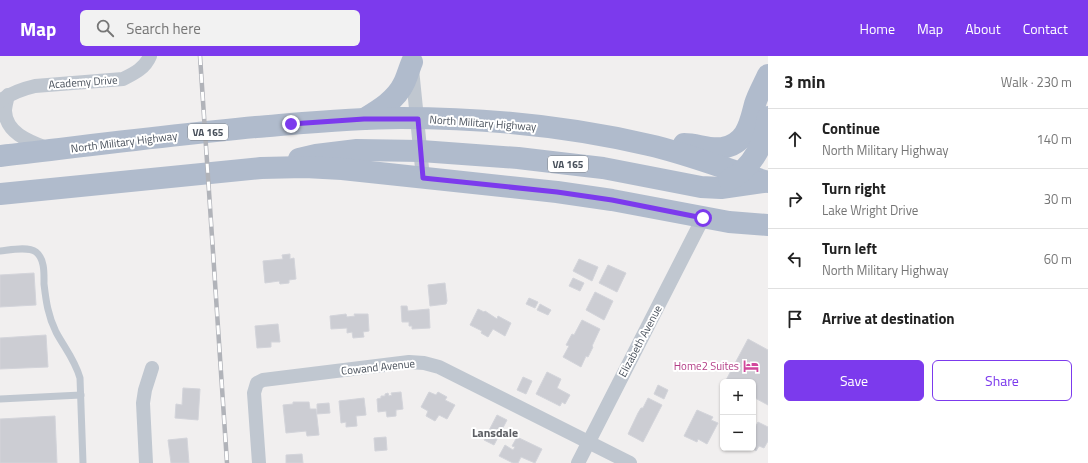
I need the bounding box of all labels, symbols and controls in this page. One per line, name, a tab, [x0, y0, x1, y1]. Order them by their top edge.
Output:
search box	[80, 10, 360, 46]
text: Map	[20, 14, 56, 43]
icon: search	[94, 17, 116, 39]
text: Search here	[126, 17, 201, 40]
text: Home	[860, 18, 895, 39]
text: Map	[917, 18, 943, 39]
text: About	[965, 18, 1001, 39]
text: Contact	[1023, 18, 1068, 39]
text: 3 min	[784, 69, 825, 95]
street label: Academy Drive	[48, 72, 118, 92]
text: Walk · 230 m	[1001, 72, 1072, 92]
street label: North Military Highway	[429, 111, 538, 135]
route end	[282, 115, 300, 133]
text: Continue	[822, 117, 880, 140]
road number: VA 165	[188, 124, 228, 140]
street label: North Military Highway	[70, 127, 179, 156]
icon: ahead	[784, 128, 806, 150]
text: 140 m	[1036, 129, 1072, 149]
text: North Military Highway	[822, 140, 949, 160]
road number: VA 165	[548, 156, 588, 172]
text: Turn right	[822, 177, 886, 200]
icon: right	[784, 188, 806, 210]
text: 30 m	[1044, 189, 1072, 209]
text: Lake Wright Drive	[822, 200, 918, 220]
route start	[694, 209, 712, 227]
text: Turn left	[822, 237, 877, 260]
icon: left	[784, 248, 806, 270]
text: 60 m	[1044, 249, 1072, 269]
text: North Military Highway	[822, 260, 949, 280]
street label: Elizabeth Avenue	[614, 302, 666, 380]
text: Arrive at destination	[822, 307, 955, 330]
icon: arrive	[784, 308, 806, 330]
street label: Cowand Avenue	[340, 355, 416, 379]
hotel icon: Home2 Suites	[742, 357, 760, 375]
place label: Home2 Suites	[674, 358, 739, 374]
button: Save	[784, 360, 924, 401]
button: Share	[932, 360, 1072, 401]
map controls	[720, 379, 756, 451]
button: +	[720, 379, 756, 415]
button: −	[720, 415, 756, 451]
district label: Lansdale	[472, 423, 518, 442]

